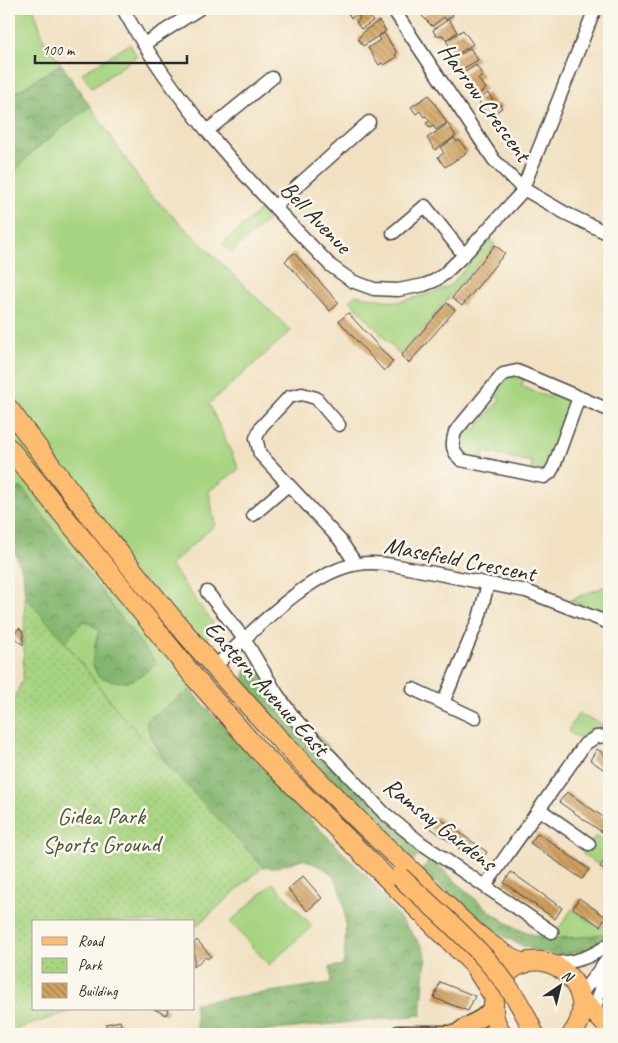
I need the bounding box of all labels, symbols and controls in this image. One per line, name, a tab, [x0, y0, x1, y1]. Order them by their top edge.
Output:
scale bar	[35, 32, 188, 64]
street label: Harrow Crescent	[432, 37, 539, 169]
text: 100 m	[42, 41, 76, 60]
street label: Bell Avenue	[274, 174, 359, 261]
street label: Masefield Crescent	[382, 530, 540, 589]
street label: Eastern Avenue East	[198, 614, 337, 764]
street label: Ramsay Gardens	[378, 771, 505, 879]
park label: Gidea Park Sports Ground	[42, 801, 163, 859]
legend	[32, 920, 195, 1010]
text: Road	[78, 932, 105, 951]
text: Park	[78, 956, 103, 975]
north arrow	[536, 960, 586, 1010]
text: N	[559, 966, 578, 987]
text: Building	[78, 982, 118, 1001]

